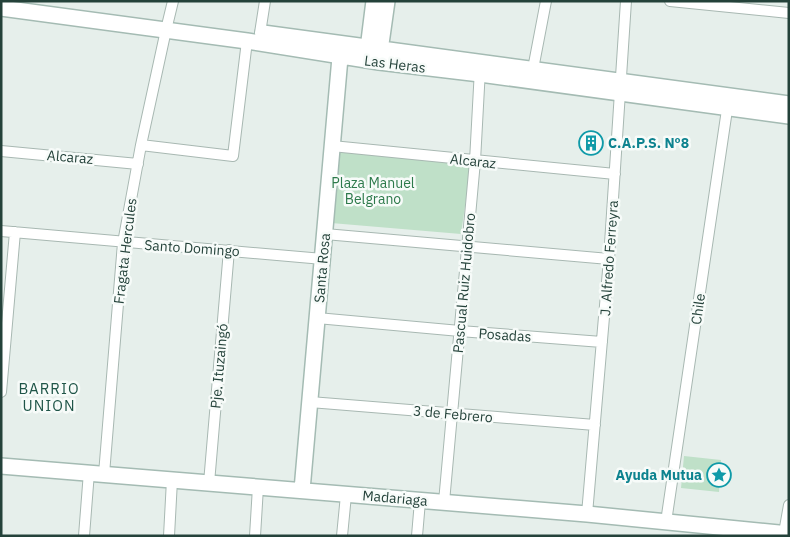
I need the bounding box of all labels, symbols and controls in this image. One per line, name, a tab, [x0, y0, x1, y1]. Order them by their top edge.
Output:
street label: Las Heras	[363, 51, 427, 77]
building icon: C.A.P.S. Nº8	[578, 130, 604, 156]
place label: C.A.P.S. Nº8	[608, 134, 689, 152]
street label: Alcaraz	[46, 146, 94, 168]
street label: Alcaraz	[449, 150, 497, 172]
park label: Plaza Manuel Belgrano	[331, 174, 415, 208]
street label: Fragata Hercules	[110, 197, 140, 305]
street label: J. Alfredo Ferreyra	[596, 199, 622, 316]
street label: Pascual Ruiz Huidobro	[449, 212, 479, 354]
street label: Santa Rosa	[310, 232, 334, 304]
street label: Santo Domingo	[144, 236, 240, 260]
street label: Chile	[687, 292, 709, 326]
street label: Pje. Ituzaingó	[206, 322, 232, 409]
street label: Posadas	[478, 324, 532, 346]
district label: BARRIO UNION	[18, 379, 80, 415]
street label: 3 de Febrero	[412, 402, 494, 426]
place icon: Ayuda Mutua	[706, 462, 732, 488]
place label: Ayuda Mutua	[616, 466, 702, 484]
street label: Madariaga	[362, 486, 429, 510]

